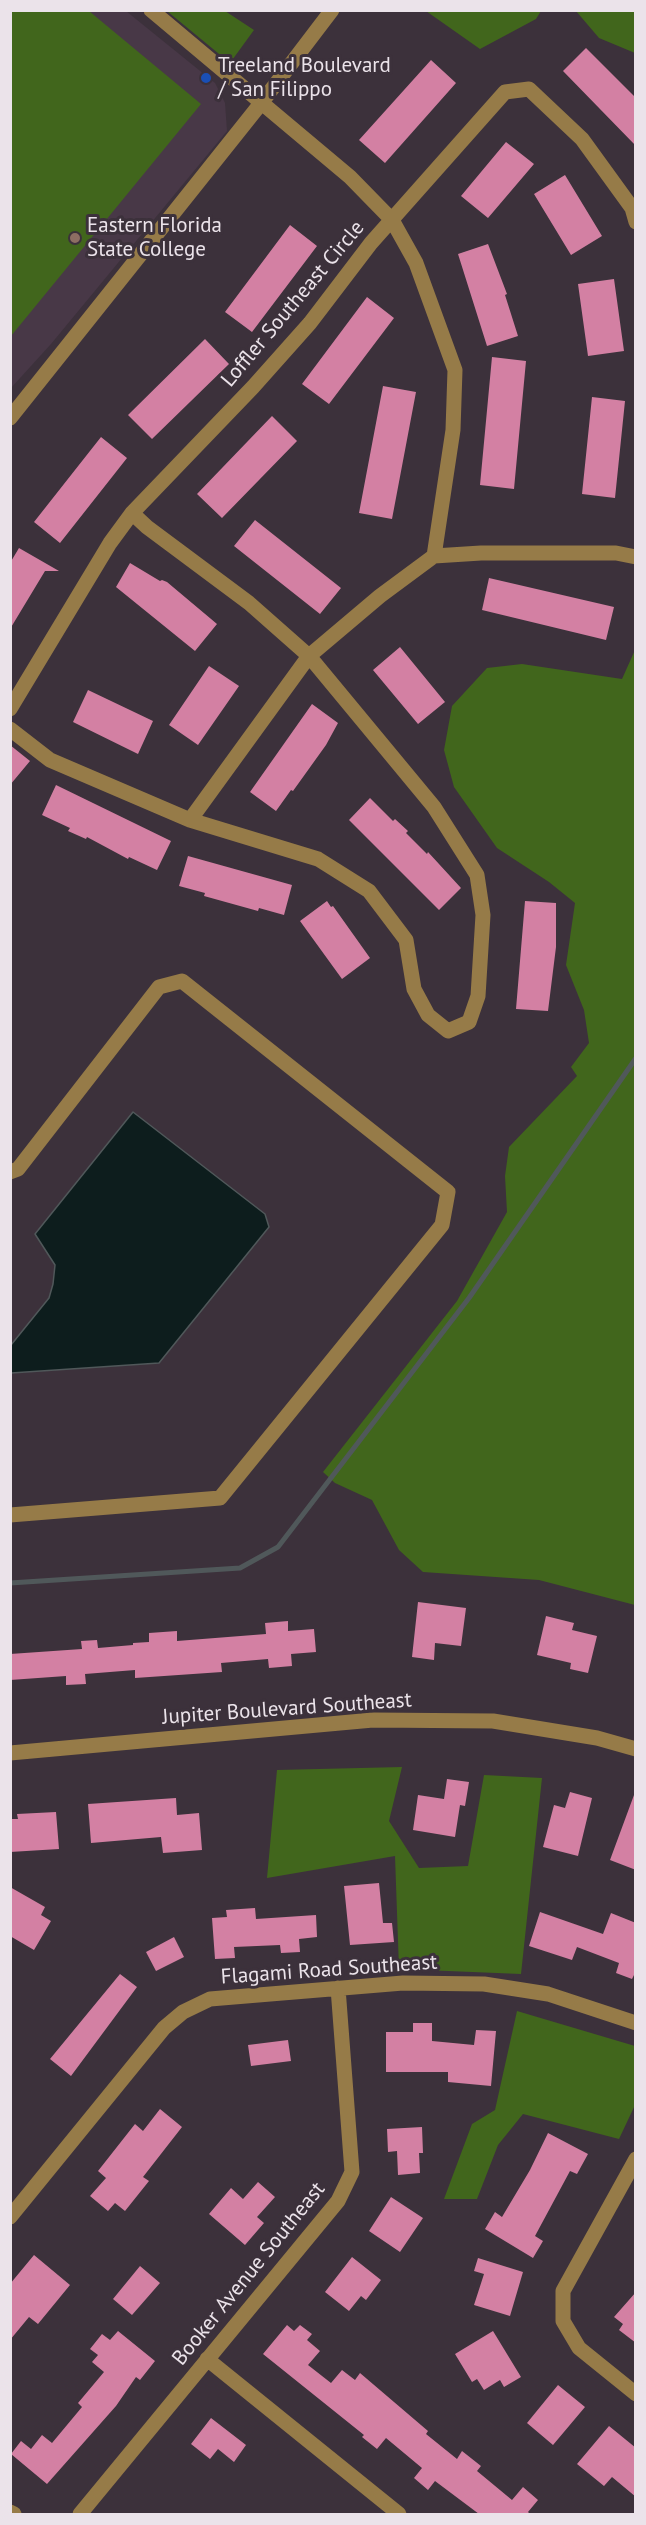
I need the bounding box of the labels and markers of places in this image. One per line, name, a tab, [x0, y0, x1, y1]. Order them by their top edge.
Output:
place label: Treeland Boulevard / San Filippo	[218, 53, 391, 103]
marker: Treeland Boulevard / San Filippo	[199, 71, 213, 85]
place label: Eastern Florida State College	[87, 213, 222, 263]
marker: Eastern Florida State College	[68, 231, 82, 245]

